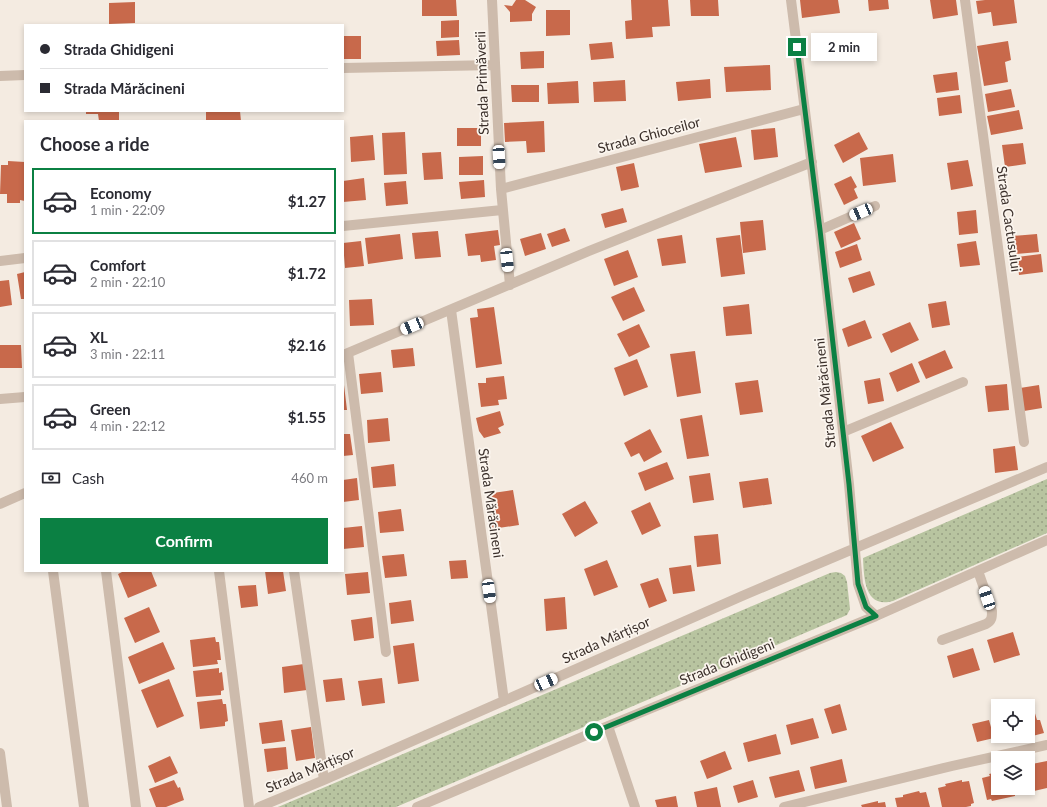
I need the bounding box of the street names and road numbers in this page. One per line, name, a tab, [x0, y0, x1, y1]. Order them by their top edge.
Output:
street label: Strada Primăverii	[471, 31, 492, 135]
street label: Strada Ghioceilor	[596, 113, 702, 156]
street label: Strada Cactusului	[994, 165, 1025, 273]
street label: Strada Mărăcineni	[810, 337, 839, 449]
street label: Strada Mărăcineni	[475, 447, 508, 559]
street label: Strada Mărțișor	[559, 612, 653, 667]
street label: Strada Ghidigeni	[677, 635, 777, 688]
street label: Strada Mărțișor	[263, 743, 357, 796]

